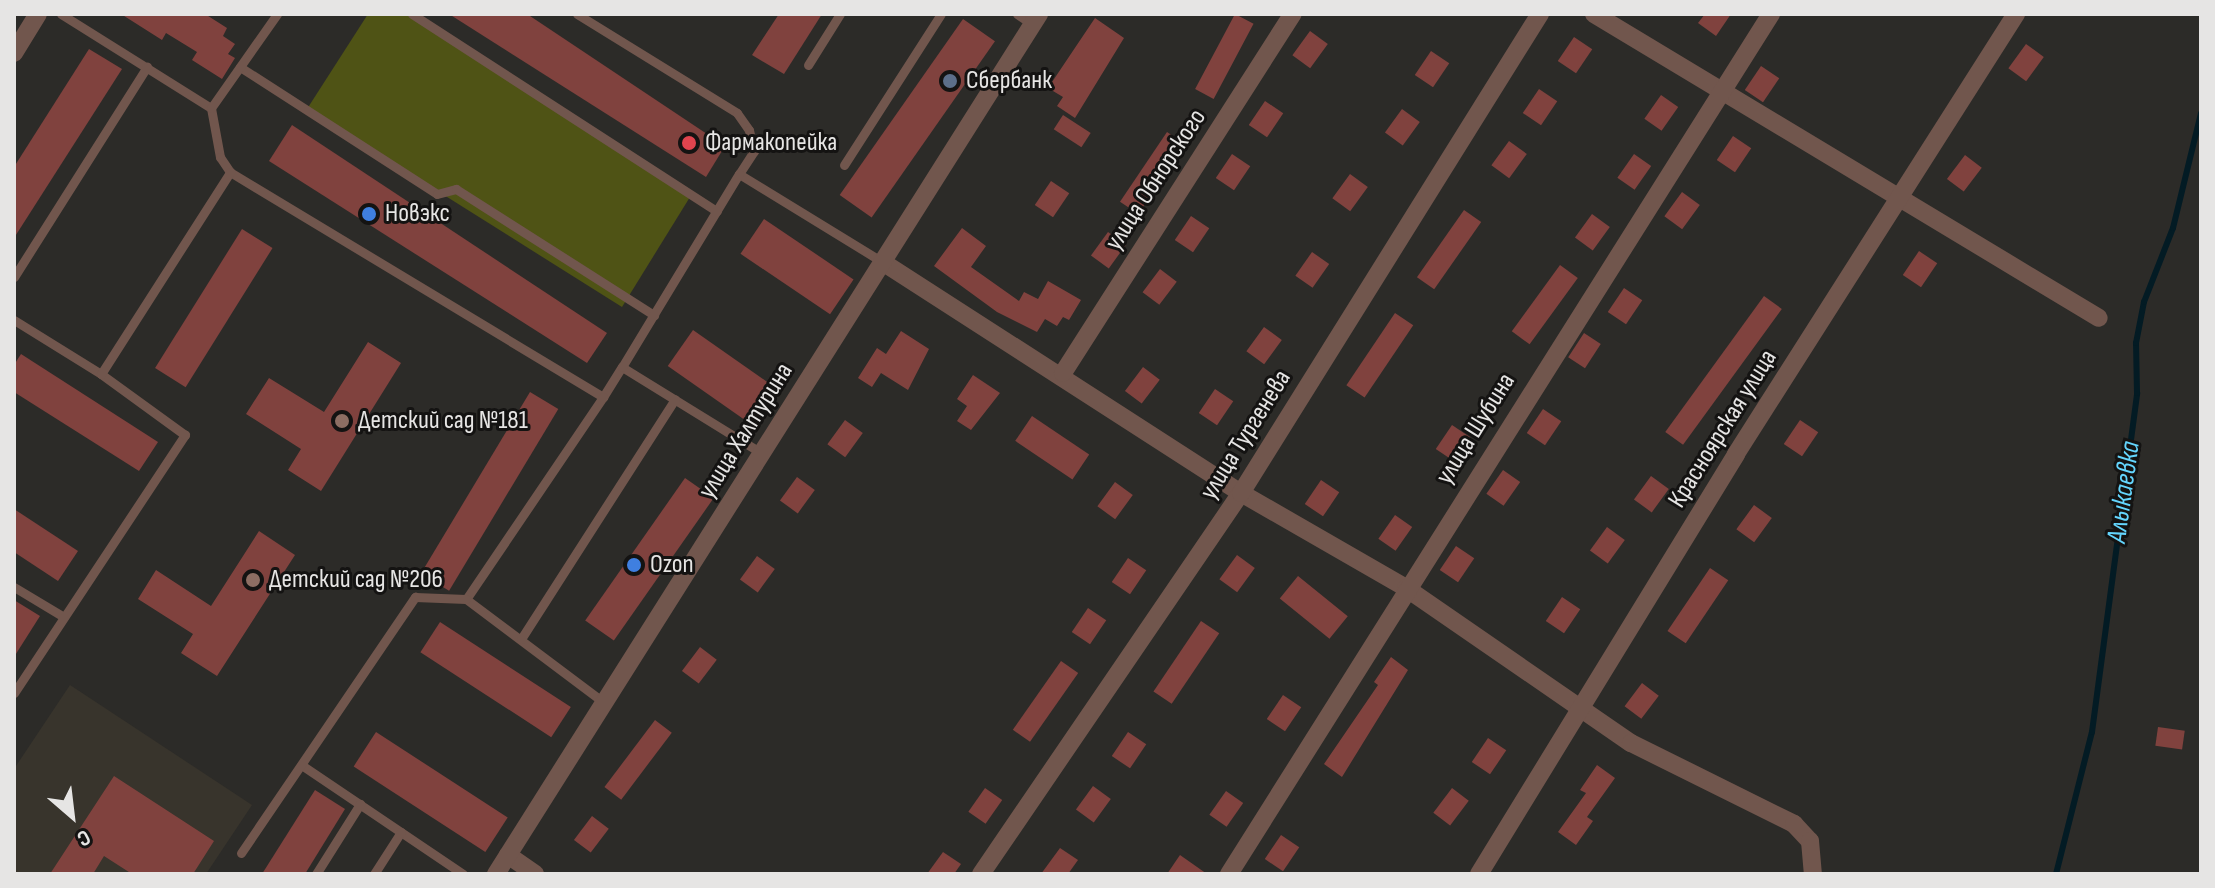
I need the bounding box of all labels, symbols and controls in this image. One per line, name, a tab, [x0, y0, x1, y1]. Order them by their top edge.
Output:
place label: Сбербанк	[966, 65, 1052, 97]
marker: Сбербанк	[941, 72, 959, 90]
street label: улица Обнорского	[1099, 104, 1213, 256]
place label: Фармакопейка	[705, 127, 837, 159]
marker: Фармакопейка	[680, 134, 698, 152]
place label: Новэкс	[385, 198, 450, 230]
marker: Новэкс	[360, 205, 378, 223]
street label: Красноярская улица	[1662, 344, 1784, 514]
street label: улица Халтурина	[692, 357, 800, 505]
street label: улица Тургенева	[1194, 364, 1298, 506]
street label: улица Шубина	[1430, 368, 1522, 490]
place label: Детский сад №181	[358, 405, 528, 437]
marker: Детский сад №181	[333, 412, 351, 430]
water label: Алыкаевка	[2100, 439, 2148, 545]
place label: Ozon	[650, 549, 694, 581]
marker: Ozon	[625, 556, 643, 574]
place label: Детский сад №206	[269, 564, 443, 596]
marker: Детский сад №206	[244, 571, 262, 589]
north arrow	[32, 776, 112, 856]
text: С	[72, 823, 95, 852]

